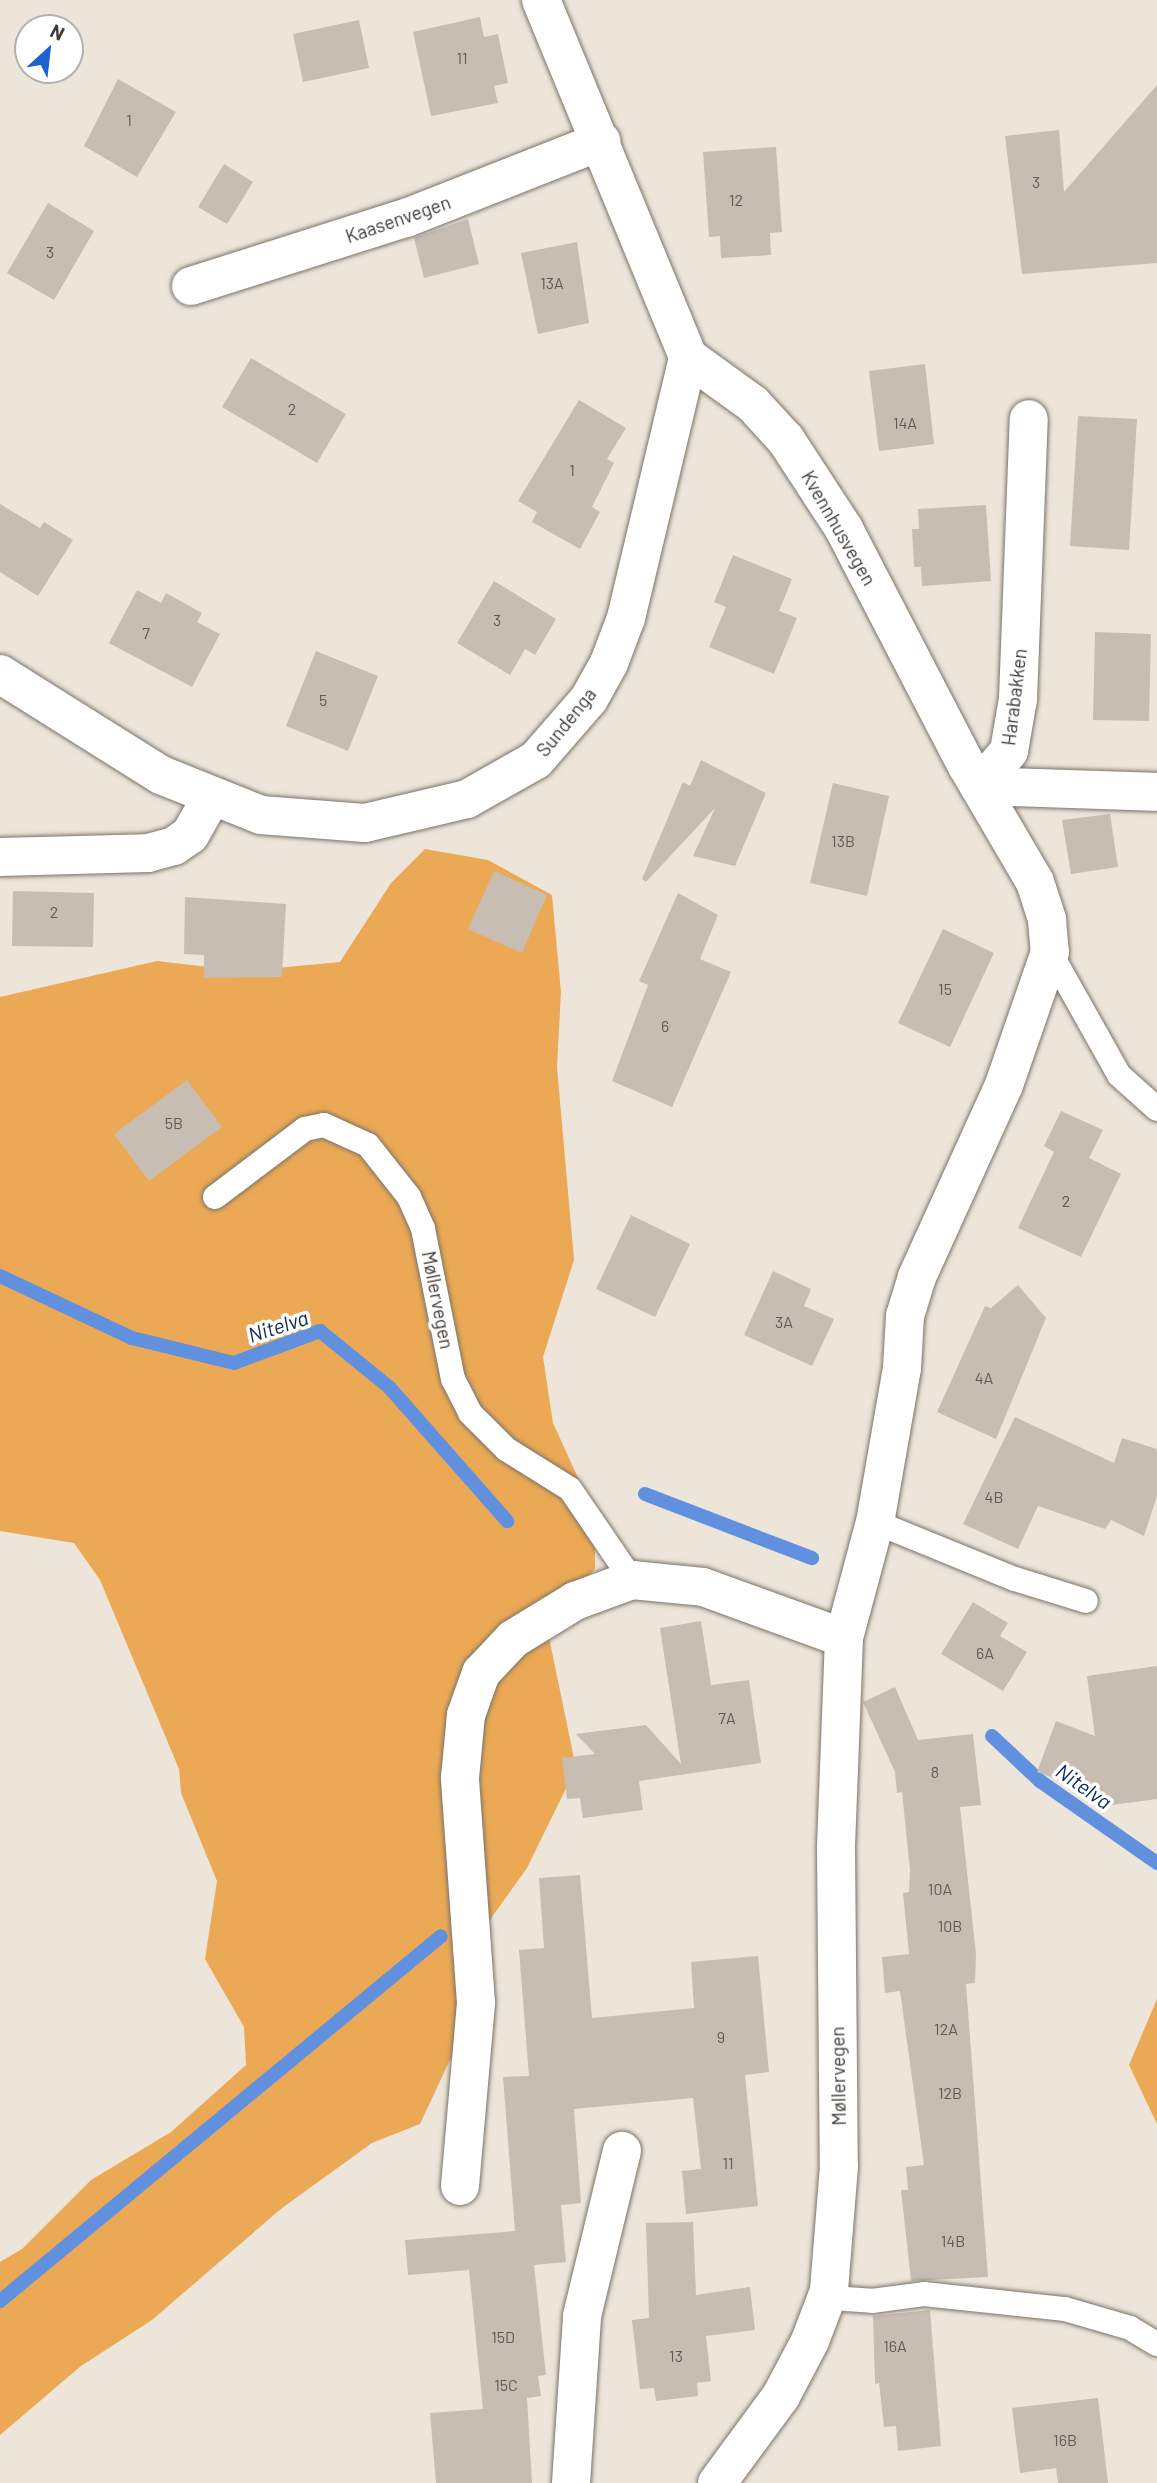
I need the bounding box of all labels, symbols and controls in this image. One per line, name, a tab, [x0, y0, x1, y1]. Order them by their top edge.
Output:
north arrow	[14, 14, 84, 84]
text: N	[47, 19, 69, 45]
house number: 11	[456, 48, 468, 68]
house number: 1	[126, 110, 132, 130]
house number: 3	[1032, 172, 1040, 192]
street label: Kaasenvegen	[342, 190, 454, 248]
house number: 12	[729, 190, 743, 210]
house number: 3	[46, 242, 54, 262]
house number: 13A	[540, 273, 564, 293]
house number: 2	[288, 399, 296, 419]
house number: 14A	[893, 413, 917, 433]
house number: 1	[569, 460, 575, 480]
street label: Kvennhusvegen	[797, 467, 881, 589]
house number: 3	[493, 610, 501, 630]
house number: 7	[142, 623, 150, 643]
street label: Harabakken	[997, 647, 1031, 747]
street label: Sundenga	[531, 683, 601, 761]
house number: 5	[319, 690, 327, 710]
house number: 13B	[831, 831, 855, 851]
house number: 2	[50, 902, 58, 922]
house number: 15	[938, 979, 952, 999]
house number: 6	[661, 1016, 669, 1036]
house number: 5B	[165, 1113, 183, 1133]
house number: 2	[1062, 1191, 1070, 1211]
street label: Møllervegen	[417, 1249, 459, 1351]
water label: Nitelva	[245, 1304, 311, 1348]
house number: 3A	[775, 1312, 793, 1332]
house number: 4A	[975, 1368, 993, 1388]
house number: 4B	[985, 1487, 1003, 1507]
house number: 6A	[976, 1643, 994, 1663]
house number: 7A	[718, 1708, 736, 1728]
water label: Nitelva	[1051, 1758, 1117, 1814]
house number: 8	[931, 1762, 939, 1782]
house number: 10A	[928, 1879, 952, 1899]
house number: 10B	[938, 1916, 962, 1936]
house number: 12A	[934, 2019, 958, 2039]
street label: Møllervegen	[826, 2026, 850, 2126]
house number: 9	[717, 2027, 725, 2047]
house number: 12B	[938, 2083, 962, 2103]
house number: 11	[722, 2153, 734, 2173]
house number: 14B	[941, 2231, 965, 2251]
house number: 15D	[491, 2327, 515, 2347]
house number: 16A	[883, 2336, 907, 2356]
house number: 13	[669, 2346, 683, 2366]
house number: 15C	[494, 2375, 518, 2395]
house number: 16B	[1053, 2430, 1077, 2450]

